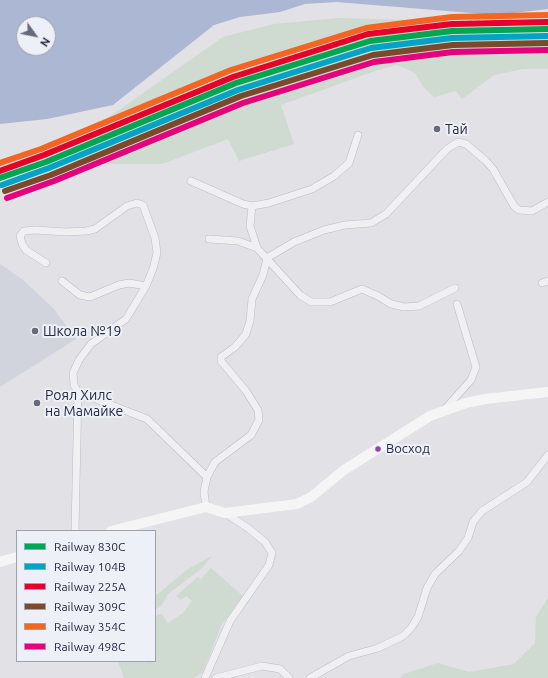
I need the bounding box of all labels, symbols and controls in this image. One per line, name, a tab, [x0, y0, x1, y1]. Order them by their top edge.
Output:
north arrow	[16, 16, 56, 56]
text: N	[38, 35, 52, 49]
place label: Тай	[445, 121, 468, 137]
marker: Тай	[432, 124, 442, 134]
place label: Школа №19	[43, 323, 122, 339]
marker: Школа №19	[30, 326, 40, 336]
place label: Роял Хилс на Мамайке	[45, 387, 123, 420]
marker: Роял Хилс на Мамайке	[32, 398, 42, 408]
place label: Восход	[386, 441, 430, 457]
marker: Восход	[373, 444, 383, 454]
legend	[16, 530, 156, 662]
text: Railway 830С	[54, 540, 125, 553]
text: Railway 104В	[54, 560, 126, 573]
text: Railway 225А	[54, 580, 126, 593]
text: Railway 309С	[54, 600, 125, 613]
text: Railway 354С	[54, 620, 125, 633]
text: Railway 498С	[54, 640, 125, 653]

